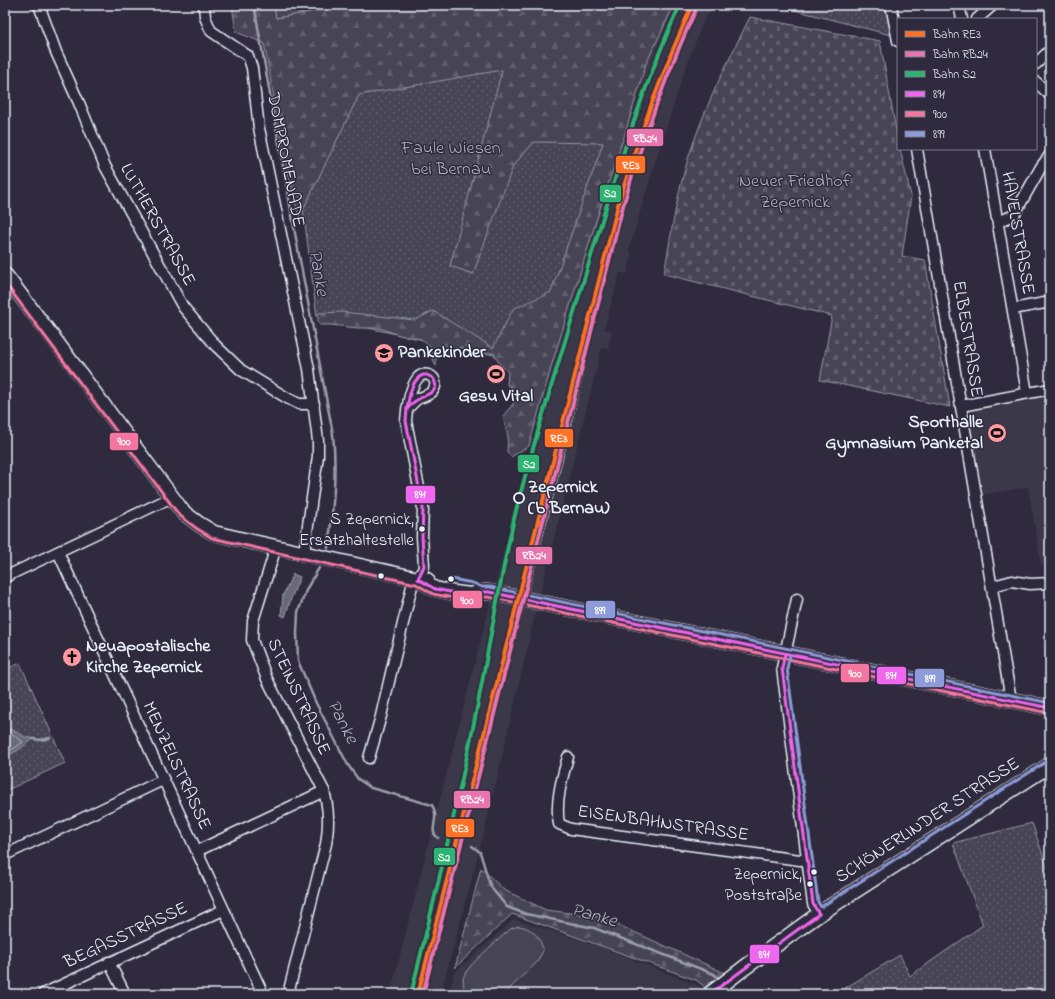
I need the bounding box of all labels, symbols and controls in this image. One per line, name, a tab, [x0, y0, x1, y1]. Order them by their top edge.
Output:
legend	[897, 18, 1037, 150]
text: Bahn RE3	[932, 26, 981, 44]
text: Bahn RB24	[932, 46, 988, 64]
text: Bahn S2	[932, 66, 976, 84]
text: 891	[933, 86, 945, 104]
street label: DOMPROMENADE	[259, 90, 311, 230]
text: 900	[933, 106, 947, 124]
text: 899	[933, 126, 945, 144]
line badge: RB24	[626, 128, 664, 147]
text: RB24	[632, 131, 657, 147]
park label: Faule Wiesen bei Bernau	[400, 136, 501, 183]
line badge: RE3	[615, 155, 646, 174]
text: RE3	[621, 158, 640, 174]
street label: LUTHERSTRASSE	[113, 159, 202, 291]
park label: Neuer Friedhof Zepernick	[739, 169, 852, 216]
street label: HAVELSTRASSE	[993, 169, 1041, 297]
line badge: S2	[599, 184, 622, 203]
text: S2	[604, 186, 617, 202]
water label: Panke	[301, 248, 336, 300]
street label: ELBESTRASSE	[945, 279, 989, 399]
place label: Pankekinder	[398, 340, 486, 366]
school or university icon: Pankekinder	[373, 342, 395, 364]
sports icon: Gesu Vital	[485, 363, 507, 385]
place label: Gesu Vital	[459, 384, 533, 410]
place label: Sporthalle Gymnasium Panketal	[825, 410, 984, 458]
sports icon: Sporthalle Gymnasium Panketal	[986, 422, 1008, 444]
line badge: RE3	[544, 428, 574, 448]
text: RE3	[549, 431, 568, 447]
line badge: 900	[109, 432, 139, 451]
text: 900	[117, 434, 131, 450]
line badge: S2	[517, 454, 540, 473]
text: S2	[523, 457, 536, 473]
place label: Zepernick (b Bernau)	[528, 475, 610, 522]
line badge: 891	[405, 485, 436, 504]
text: 891	[414, 487, 426, 503]
marker: Zepernick (b Bernau)	[513, 492, 525, 504]
place label: S Zepernick, Ersatzhaltestelle	[299, 507, 414, 553]
marker: S Zepernick, Ersatzhaltestelle	[417, 524, 427, 534]
line badge: RB24	[515, 546, 553, 565]
text: RB24	[521, 548, 546, 564]
unlabelled marker	[376, 571, 386, 581]
unlabelled marker	[446, 574, 456, 584]
line badge: 900	[452, 590, 483, 609]
text: 900	[460, 593, 474, 609]
line badge: 899	[585, 600, 616, 619]
text: 899	[594, 603, 606, 619]
place label: Neuapostalische Kirche Zepernick	[86, 634, 211, 681]
street label: STEINSTRASSE	[260, 634, 336, 760]
church icon: Neuapostalische Kirche Zepernick	[61, 646, 83, 668]
line badge: 900	[840, 663, 870, 683]
text: 900	[848, 666, 862, 682]
line badge: 891	[876, 666, 907, 685]
text: 891	[885, 668, 897, 684]
line badge: 899	[914, 668, 945, 688]
text: 899	[924, 671, 936, 687]
water label: Panke	[319, 695, 365, 750]
street label: MENZELSTRASSE	[135, 698, 217, 834]
street label: SCHÖNERLINDER STRASSE	[831, 751, 1025, 891]
line badge: RB24	[453, 790, 491, 809]
text: RB24	[459, 792, 484, 808]
street label: EISENBAHNSTRASSE	[576, 799, 750, 849]
line badge: RE3	[445, 818, 475, 838]
text: RE3	[450, 821, 469, 837]
line badge: S2	[433, 847, 456, 866]
text: S2	[438, 850, 451, 866]
place label: Zepernick, Poststraße	[725, 862, 802, 908]
unlabelled marker	[809, 867, 819, 877]
marker: Zepernick, Poststraße	[805, 879, 815, 889]
street label: BEGASSTRASSE	[59, 896, 192, 976]
water label: Panke	[568, 897, 621, 936]
line badge: 891	[749, 944, 780, 964]
text: 891	[758, 947, 770, 963]

